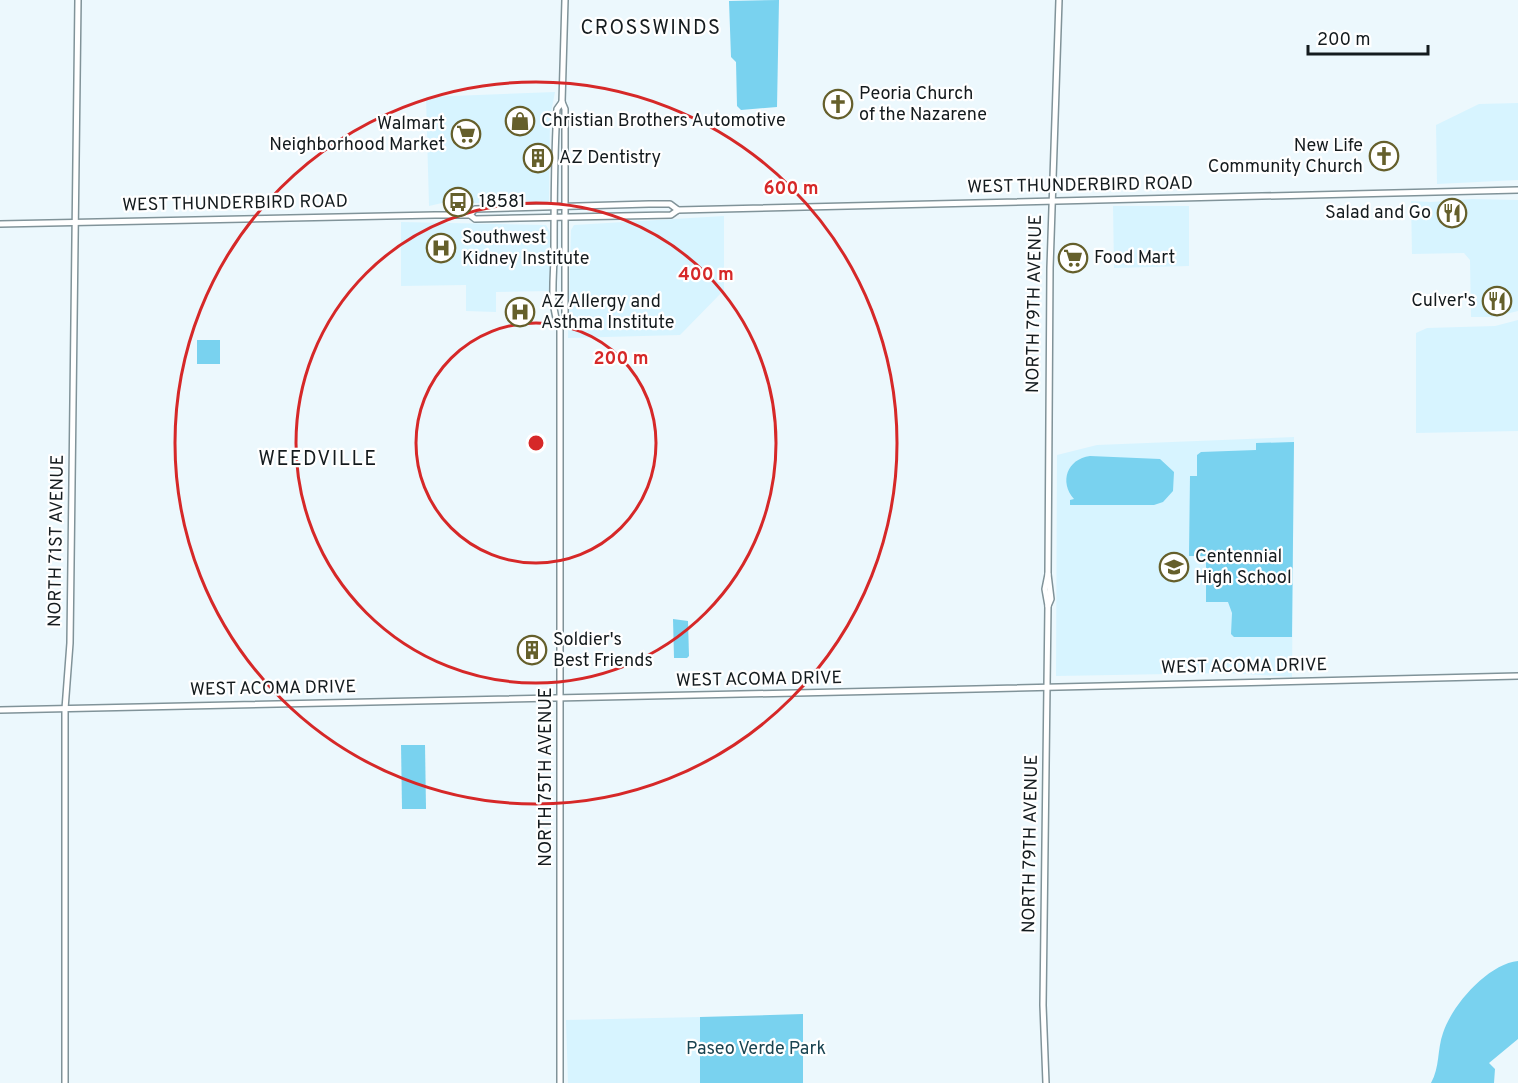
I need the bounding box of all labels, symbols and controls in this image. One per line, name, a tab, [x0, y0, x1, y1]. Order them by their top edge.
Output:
district label: CROSSWINDS	[580, 16, 722, 42]
scale bar	[1308, 18, 1428, 56]
text: 200 m	[1317, 29, 1370, 52]
place label: Peoria Church of the Nazarene	[859, 83, 987, 127]
church icon: Peoria Church of the Nazarene	[822, 88, 854, 120]
shop icon: Christian Brothers Automotive	[504, 105, 536, 137]
place label: Christian Brothers Automotive	[541, 110, 786, 133]
place label: Walmart Neighborhood Market	[269, 113, 445, 157]
supermarket icon: Walmart Neighborhood Market	[450, 118, 482, 150]
place label: New Life Community Church	[1208, 135, 1363, 179]
church icon: New Life Community Church	[1368, 140, 1400, 172]
building icon: AZ Dentistry	[522, 142, 554, 174]
place label: AZ Dentistry	[559, 147, 661, 170]
street label: WEST THUNDERBIRD ROAD	[967, 173, 1193, 199]
text: 600 m	[763, 178, 819, 201]
bus stop icon: 18581	[442, 186, 474, 218]
street label: WEST THUNDERBIRD ROAD	[122, 191, 348, 217]
place label: 18581	[479, 191, 526, 214]
restaurant icon: Salad and Go	[1436, 197, 1468, 229]
place label: Salad and Go	[1325, 202, 1431, 225]
street label: NORTH 79TH AVENUE	[1022, 215, 1048, 393]
place label: Southwest Kidney Institute	[462, 227, 589, 271]
hospital icon: Southwest Kidney Institute	[425, 232, 457, 264]
supermarket icon: Food Mart	[1057, 242, 1089, 274]
place label: Food Mart	[1094, 247, 1175, 270]
text: 400 m	[678, 264, 734, 287]
restaurant icon: Culver's	[1481, 285, 1513, 317]
place label: Culver's	[1411, 290, 1476, 313]
place label: AZ Allergy and Asthma Institute	[541, 291, 675, 335]
hospital icon: AZ Allergy and Asthma Institute	[504, 296, 536, 328]
text: 200 m	[593, 348, 649, 371]
centre of rings	[526, 433, 546, 453]
district label: WEEDVILLE	[258, 447, 378, 473]
street label: NORTH 71ST AVENUE	[44, 455, 70, 627]
place label: Centennial High School	[1195, 546, 1292, 590]
school or university icon: Centennial High School	[1158, 551, 1190, 583]
place label: Soldier's Best Friends	[553, 629, 653, 673]
building icon: Soldier's Best Friends	[516, 634, 548, 666]
street label: WEST ACOMA DRIVE	[1161, 654, 1327, 680]
street label: WEST ACOMA DRIVE	[676, 667, 842, 693]
street label: WEST ACOMA DRIVE	[190, 676, 356, 702]
street label: NORTH 75TH AVENUE	[535, 687, 558, 867]
street label: NORTH 79TH AVENUE	[1018, 755, 1044, 933]
park label: Paseo Verde Park	[686, 1038, 826, 1061]

